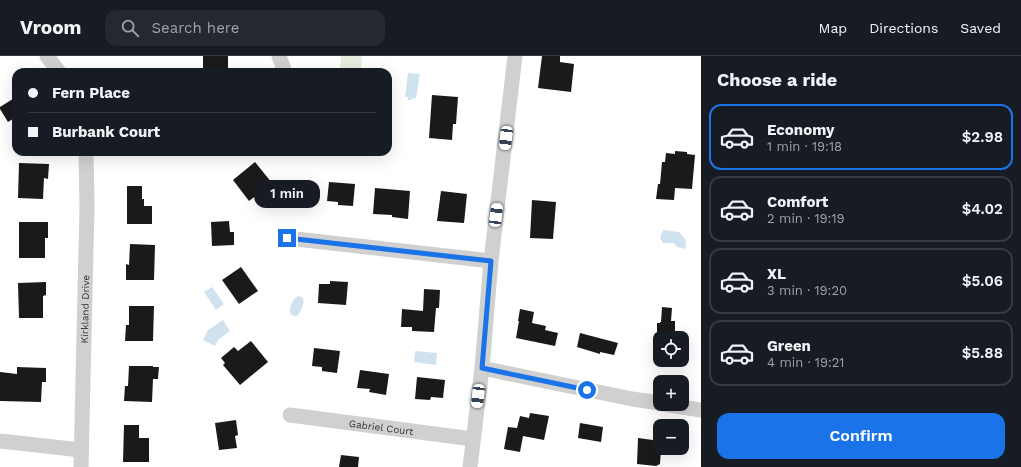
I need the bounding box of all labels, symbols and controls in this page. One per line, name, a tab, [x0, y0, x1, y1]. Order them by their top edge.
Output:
search box	[105, 10, 385, 46]
text: Vroom	[20, 16, 81, 39]
icon: search	[119, 17, 141, 39]
text: Search here	[151, 19, 239, 37]
text: Map	[819, 20, 847, 36]
text: Directions	[869, 20, 938, 36]
text: Saved	[960, 20, 1001, 36]
text: Choose a ride	[717, 69, 837, 90]
text: Fern Place	[52, 84, 130, 102]
icon: car	[719, 119, 755, 155]
text: Economy	[767, 121, 834, 139]
text: Burbank Court	[52, 123, 160, 141]
car	[499, 125, 513, 151]
text: $2.98	[962, 128, 1003, 146]
text: 1 min · 19:18	[767, 139, 842, 154]
callout: 1 min	[254, 180, 320, 208]
text: 1 min	[270, 186, 304, 201]
icon: car	[719, 191, 755, 227]
text: Comfort	[767, 193, 828, 211]
text: $4.02	[962, 200, 1003, 218]
car	[489, 202, 503, 228]
text: 2 min · 19:19	[767, 211, 844, 226]
route end	[278, 229, 296, 247]
icon: car	[719, 263, 755, 299]
text: XL	[767, 265, 786, 283]
text: $5.06	[962, 272, 1003, 290]
street label: Kirkland Drive	[78, 274, 91, 343]
text: 3 min · 19:20	[767, 283, 847, 298]
map controls	[653, 331, 689, 455]
button: locate	[653, 331, 689, 367]
icon: car	[719, 335, 755, 371]
text: Green	[767, 337, 811, 355]
text: $5.88	[962, 344, 1003, 362]
text: 4 min · 19:21	[767, 355, 844, 370]
button: +	[653, 375, 689, 411]
route start	[578, 381, 596, 399]
car	[471, 383, 485, 409]
button: Confirm	[717, 413, 1005, 459]
street label: Gabriel Court	[348, 417, 415, 437]
button: −	[653, 419, 689, 455]

